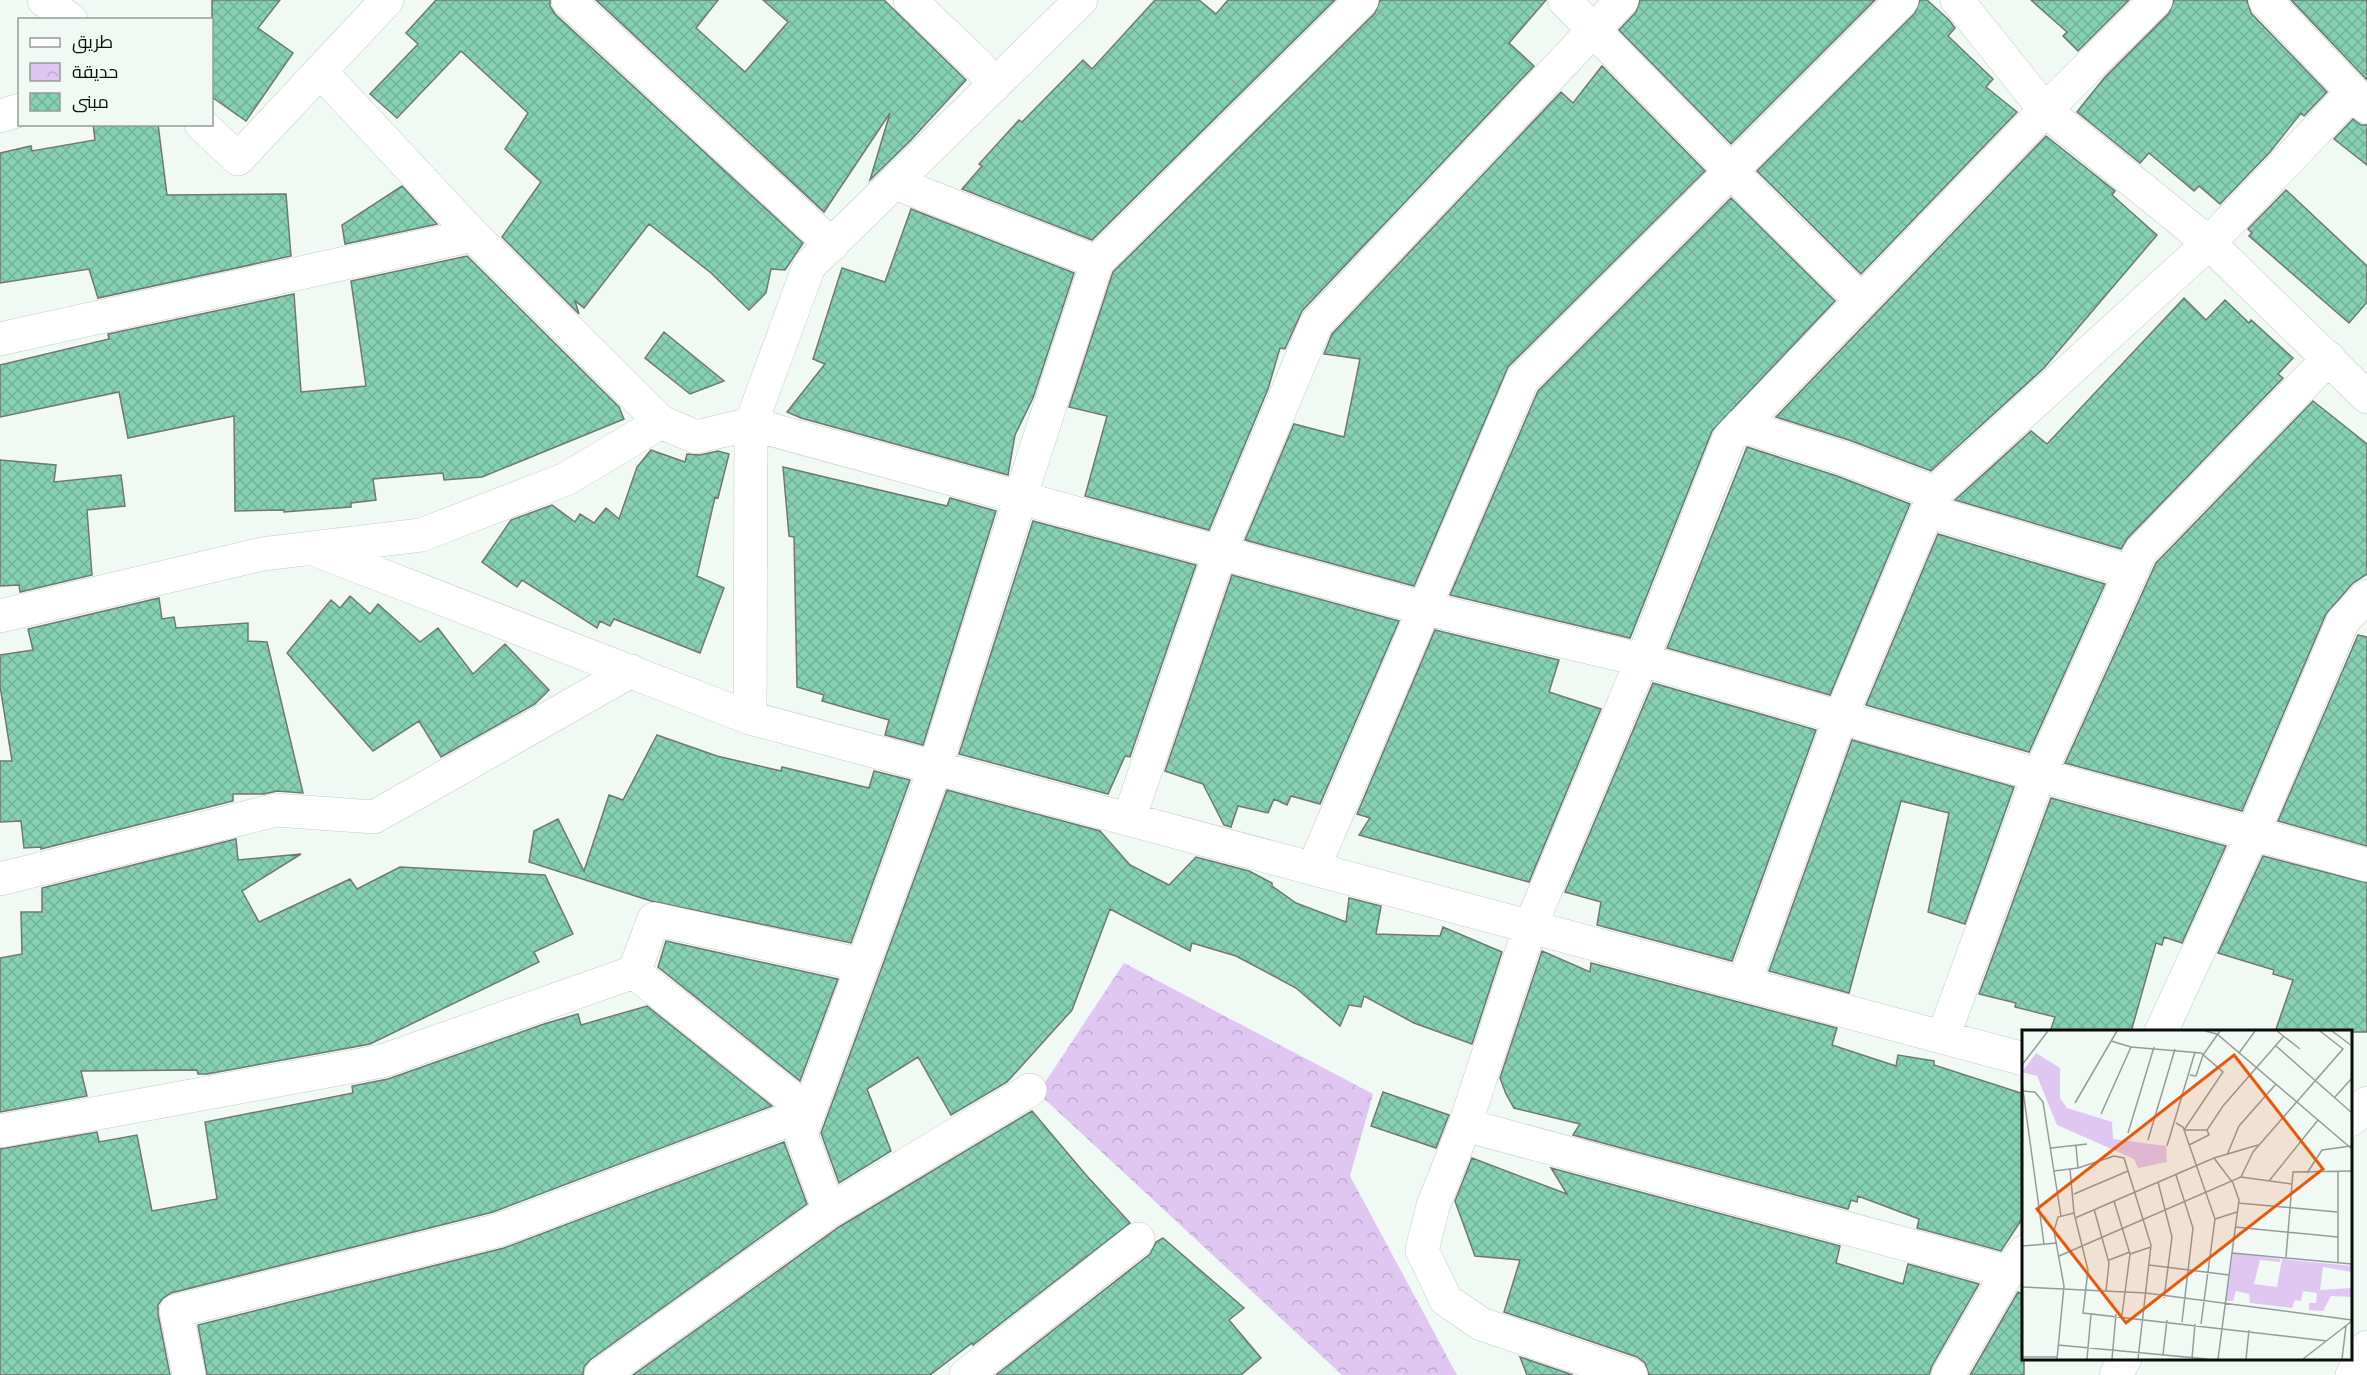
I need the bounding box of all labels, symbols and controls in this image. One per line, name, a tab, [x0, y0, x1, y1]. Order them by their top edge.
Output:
legend	[18, 18, 213, 126]
text: طريق	[72, 31, 113, 54]
text: حديقة	[72, 61, 118, 83]
text: مبنى	[72, 91, 109, 113]
inset map	[2022, 1030, 2352, 1360]

